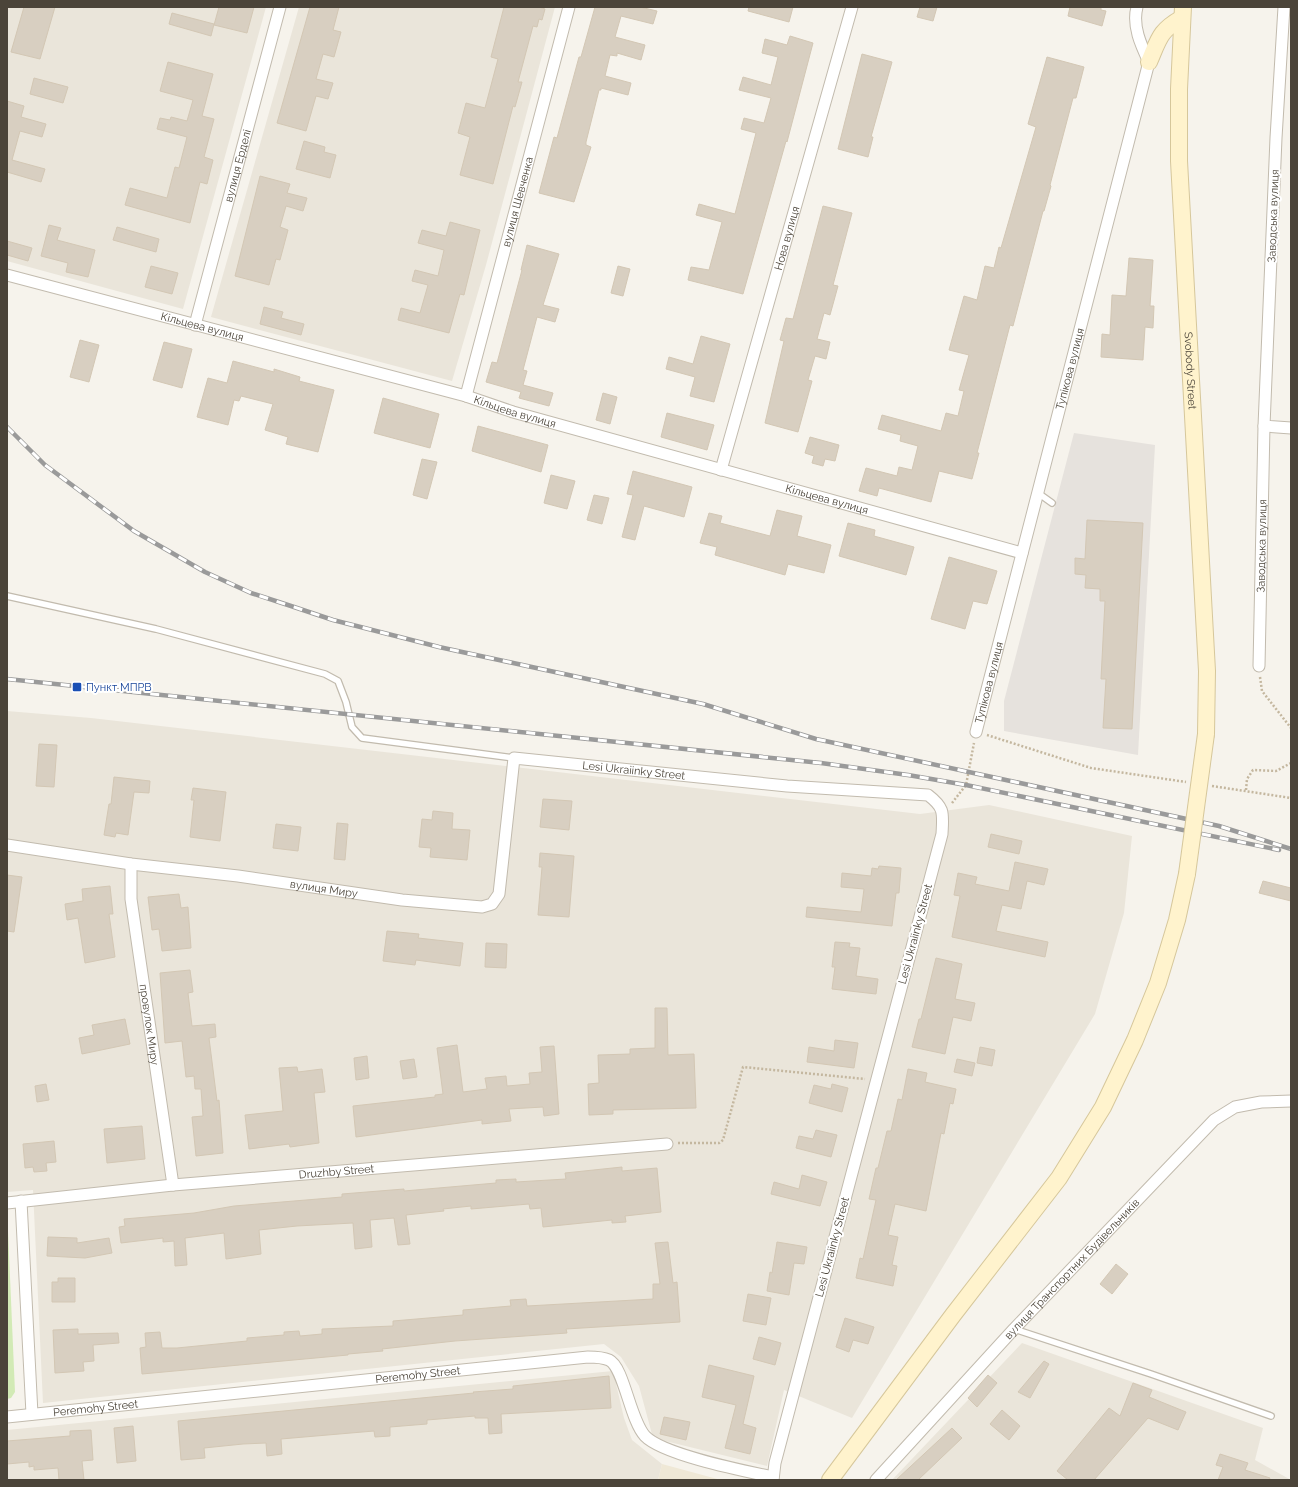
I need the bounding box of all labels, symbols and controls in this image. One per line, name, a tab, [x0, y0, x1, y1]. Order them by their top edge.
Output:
street label: вулиця Ерделі	[222, 128, 254, 203]
street label: вулиця Шевченка	[500, 155, 536, 248]
street label: Заводська вулиця	[1265, 169, 1282, 263]
street label: Нова вулиця	[772, 205, 802, 272]
street label: Кільцева вулиця	[159, 310, 245, 344]
street label: Тупікова вулиця	[1053, 327, 1087, 411]
street label: Svobody Street	[1181, 331, 1199, 410]
street label: Кільцева вулиця	[472, 393, 557, 431]
street label: Кільцева вулиця	[784, 482, 870, 517]
street label: Заводська вулиця	[1255, 499, 1269, 593]
street label: Тупікова вулиця	[972, 641, 1006, 725]
marker: Пункт МПРВ	[71, 681, 83, 693]
place label: Пункт МПРВ	[86, 681, 152, 694]
street label: Lesi Ukraiinky Street	[582, 759, 686, 783]
street label: вулиця Миру	[289, 878, 359, 900]
street label: Lesi Ukraiinky Street	[896, 882, 935, 986]
street label: провулок Миру	[137, 983, 161, 1066]
street label: Druzhby Street	[298, 1162, 375, 1182]
street label: Lesi Ukraiinky Street	[813, 1195, 852, 1299]
street label: вулиця Транспортних Будівельників	[1002, 1196, 1142, 1342]
street label: Peremohy Street	[375, 1364, 461, 1386]
street label: Peremohy Street	[52, 1397, 139, 1419]

